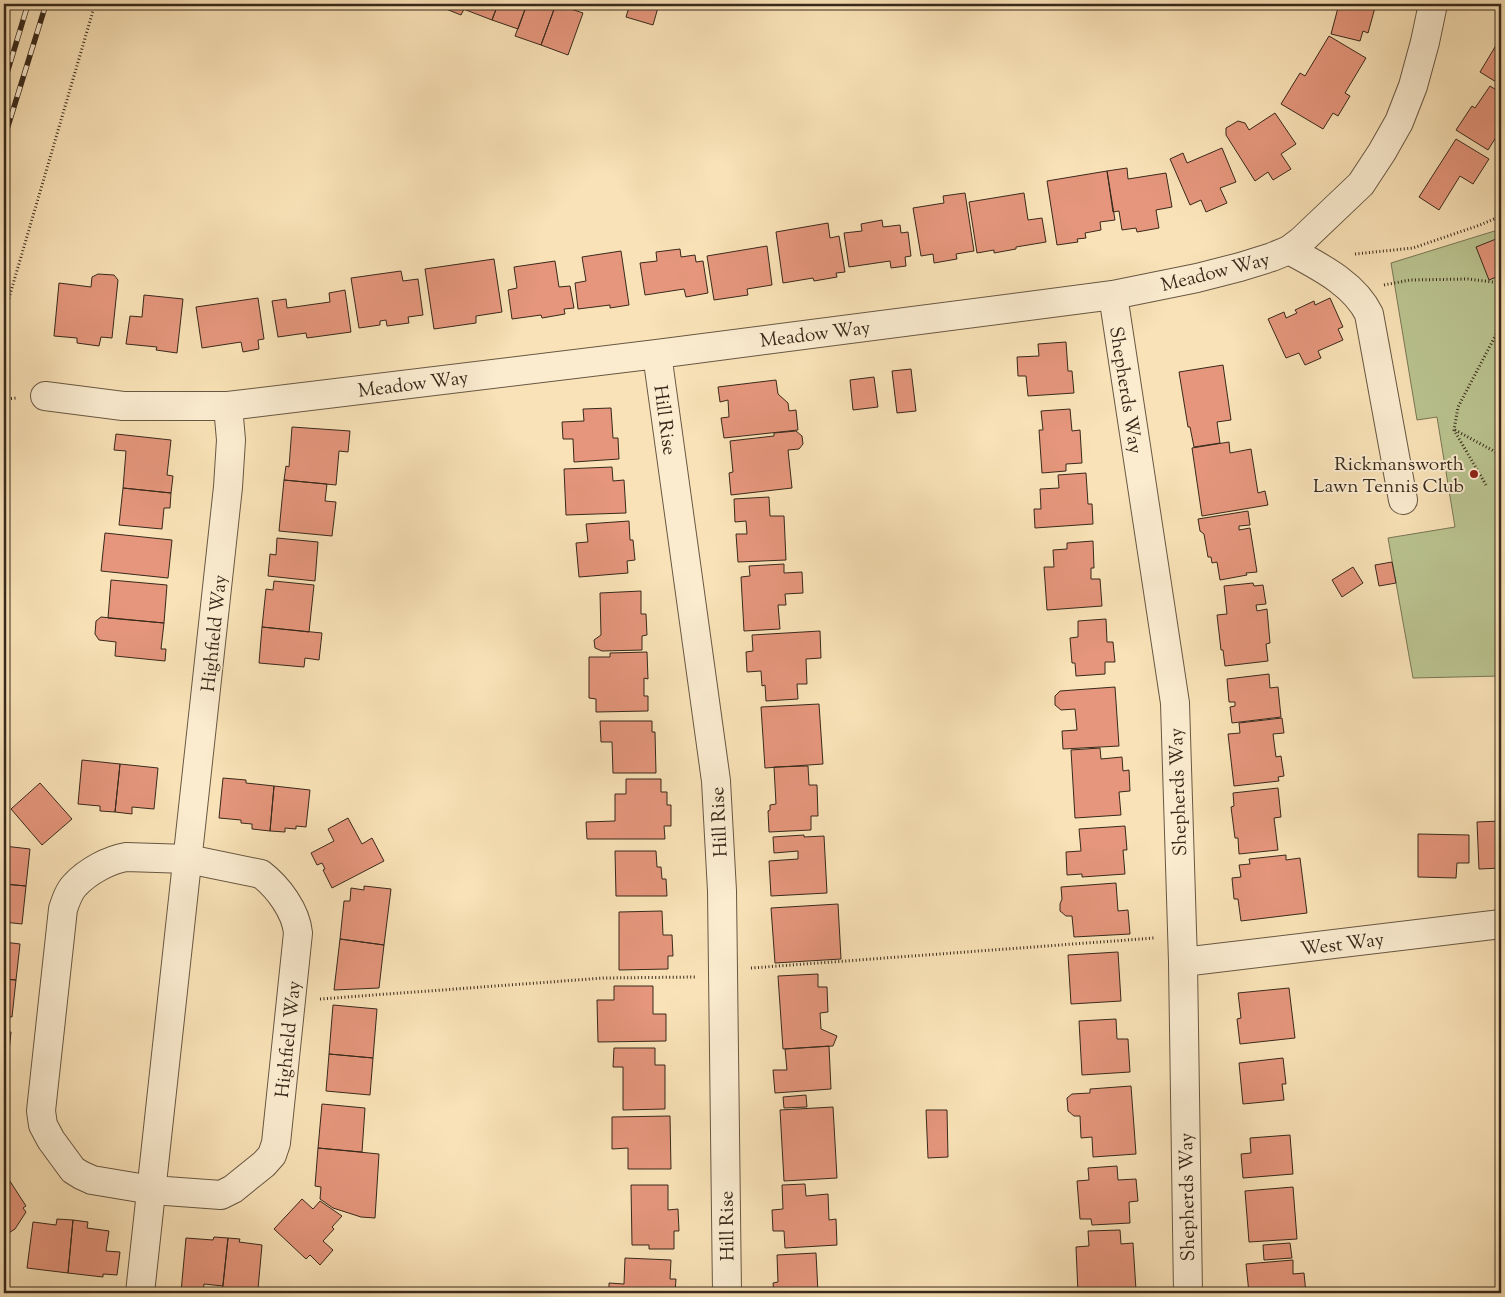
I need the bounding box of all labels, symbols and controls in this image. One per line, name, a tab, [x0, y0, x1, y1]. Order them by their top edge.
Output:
street label: Meadow Way	[1158, 247, 1273, 300]
street label: Meadow Way	[759, 315, 873, 356]
street label: Shepherds Way	[1101, 325, 1148, 457]
street label: Meadow Way	[357, 365, 471, 406]
street label: Hill Rise	[645, 384, 682, 457]
place label: Rickmansworth Lawn Tennis Club	[1313, 452, 1464, 501]
marker: Rickmansworth Lawn Tennis Club	[1468, 468, 1480, 480]
street label: Highfield Way	[196, 573, 235, 693]
street label: Shepherds Way	[1164, 727, 1195, 857]
street label: Hill Rise	[705, 786, 736, 858]
street label: West Way	[1299, 927, 1386, 964]
street label: Highfield Way	[270, 979, 309, 1099]
street label: Shepherds Way	[1174, 1132, 1203, 1261]
street label: Hill Rise	[714, 1190, 743, 1261]

